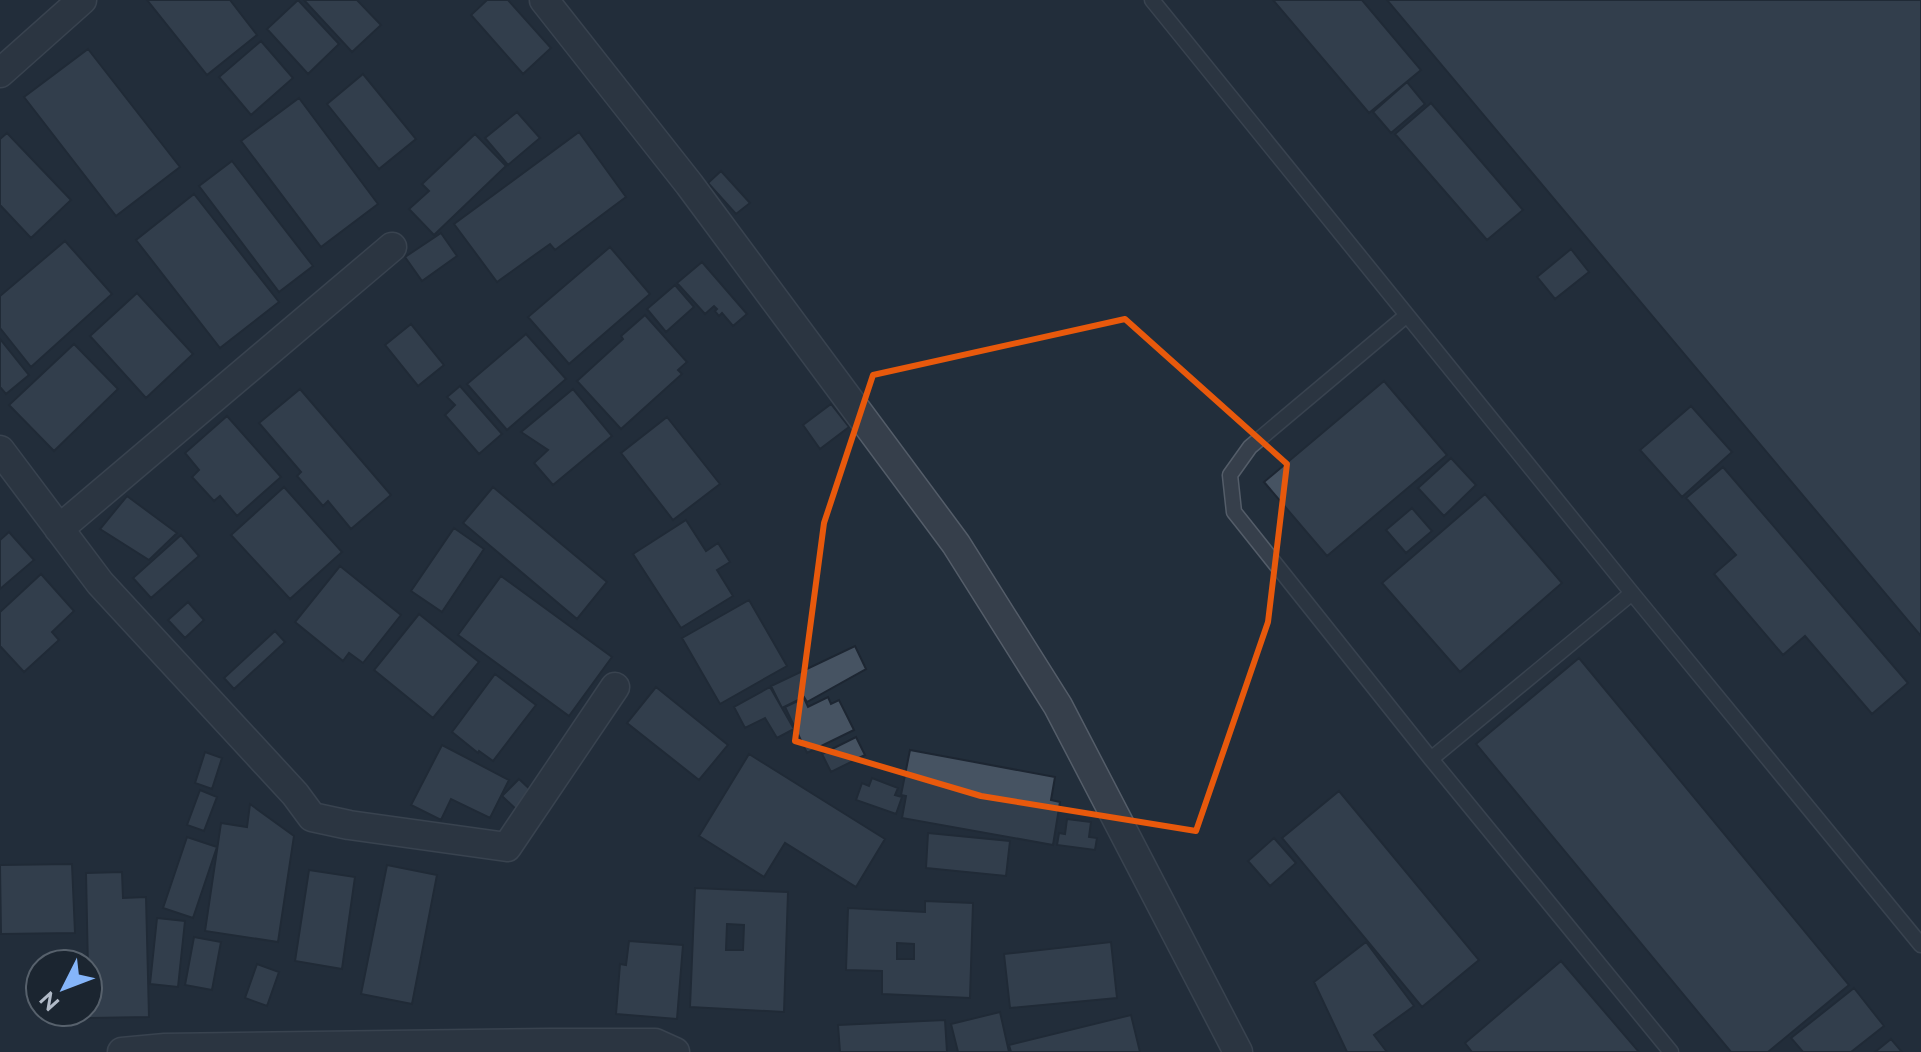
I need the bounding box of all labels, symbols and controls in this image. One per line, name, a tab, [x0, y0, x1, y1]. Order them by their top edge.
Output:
north arrow	[24, 948, 104, 1028]
text: N	[34, 986, 64, 1016]

